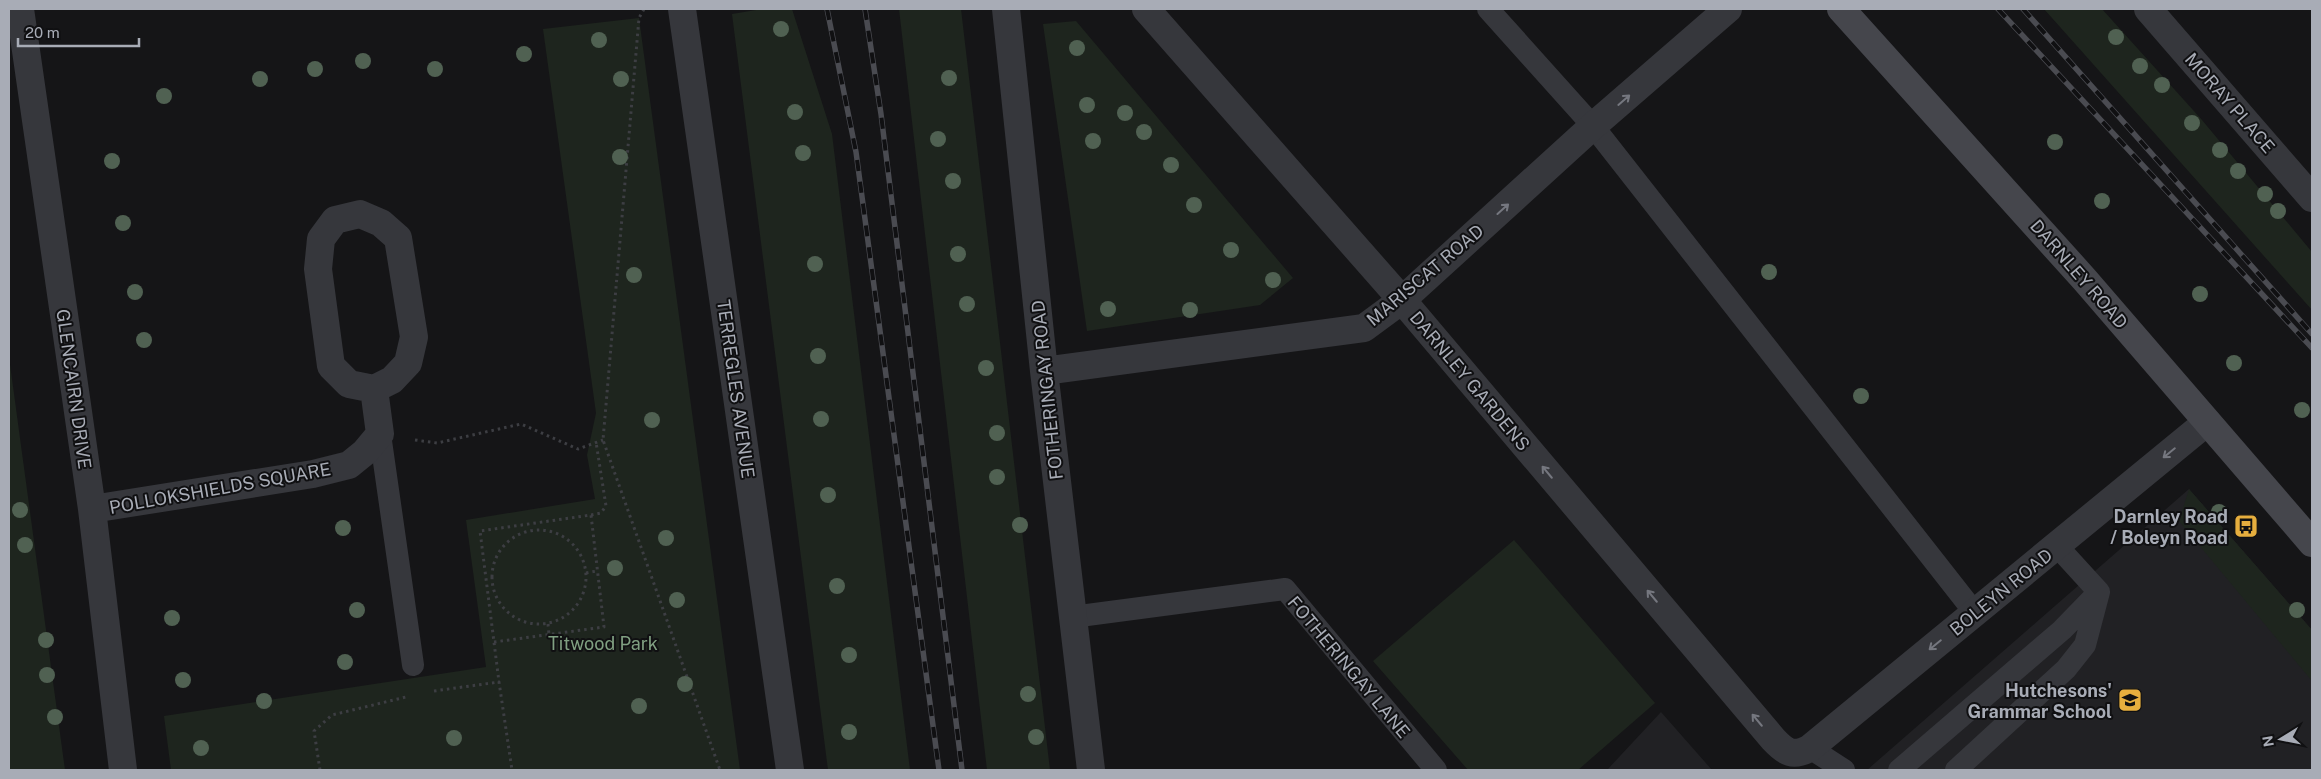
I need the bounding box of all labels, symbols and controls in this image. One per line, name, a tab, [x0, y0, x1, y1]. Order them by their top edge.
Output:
scale bar	[18, 15, 139, 47]
text: 20 m	[25, 24, 60, 41]
street label: MORAY PLACE	[2181, 49, 2279, 157]
one-way arrow	[1617, 94, 1630, 106]
one-way arrow	[1496, 203, 1509, 214]
street label: DARNLEY ROAD	[2026, 215, 2132, 333]
street label: MARISCAT ROAD	[1362, 220, 1488, 330]
street label: TERREGLES AVENUE	[713, 298, 759, 480]
street label: FOTHERINGAY ROAD	[1027, 299, 1067, 481]
street label: DARNLEY GARDENS	[1406, 307, 1534, 455]
street label: GLENCAIRN DRIVE	[52, 308, 96, 470]
one-way arrow	[2163, 448, 2176, 459]
street label: POLLOKSHIELDS SQUARE	[108, 458, 332, 518]
one-way arrow	[1542, 466, 1553, 479]
place label: Darnley Road / Boleyn Road	[2110, 506, 2228, 548]
bus stop icon: Darnley Road / Boleyn Road	[2233, 513, 2259, 539]
street label: BOLEYN ROAD	[1945, 544, 2057, 640]
one-way arrow	[1646, 590, 1658, 603]
street label: FOTHERINGAY LANE	[1284, 592, 1414, 742]
park label: Titwood Park	[548, 633, 658, 654]
one-way arrow	[1929, 640, 1942, 651]
place label: Hutchesons' Grammar School	[1968, 680, 2112, 722]
school or university icon: Hutchesons' Grammar School	[2117, 687, 2143, 713]
one-way arrow	[1751, 714, 1763, 727]
north arrow	[2256, 714, 2306, 764]
text: N	[2259, 734, 2277, 748]

